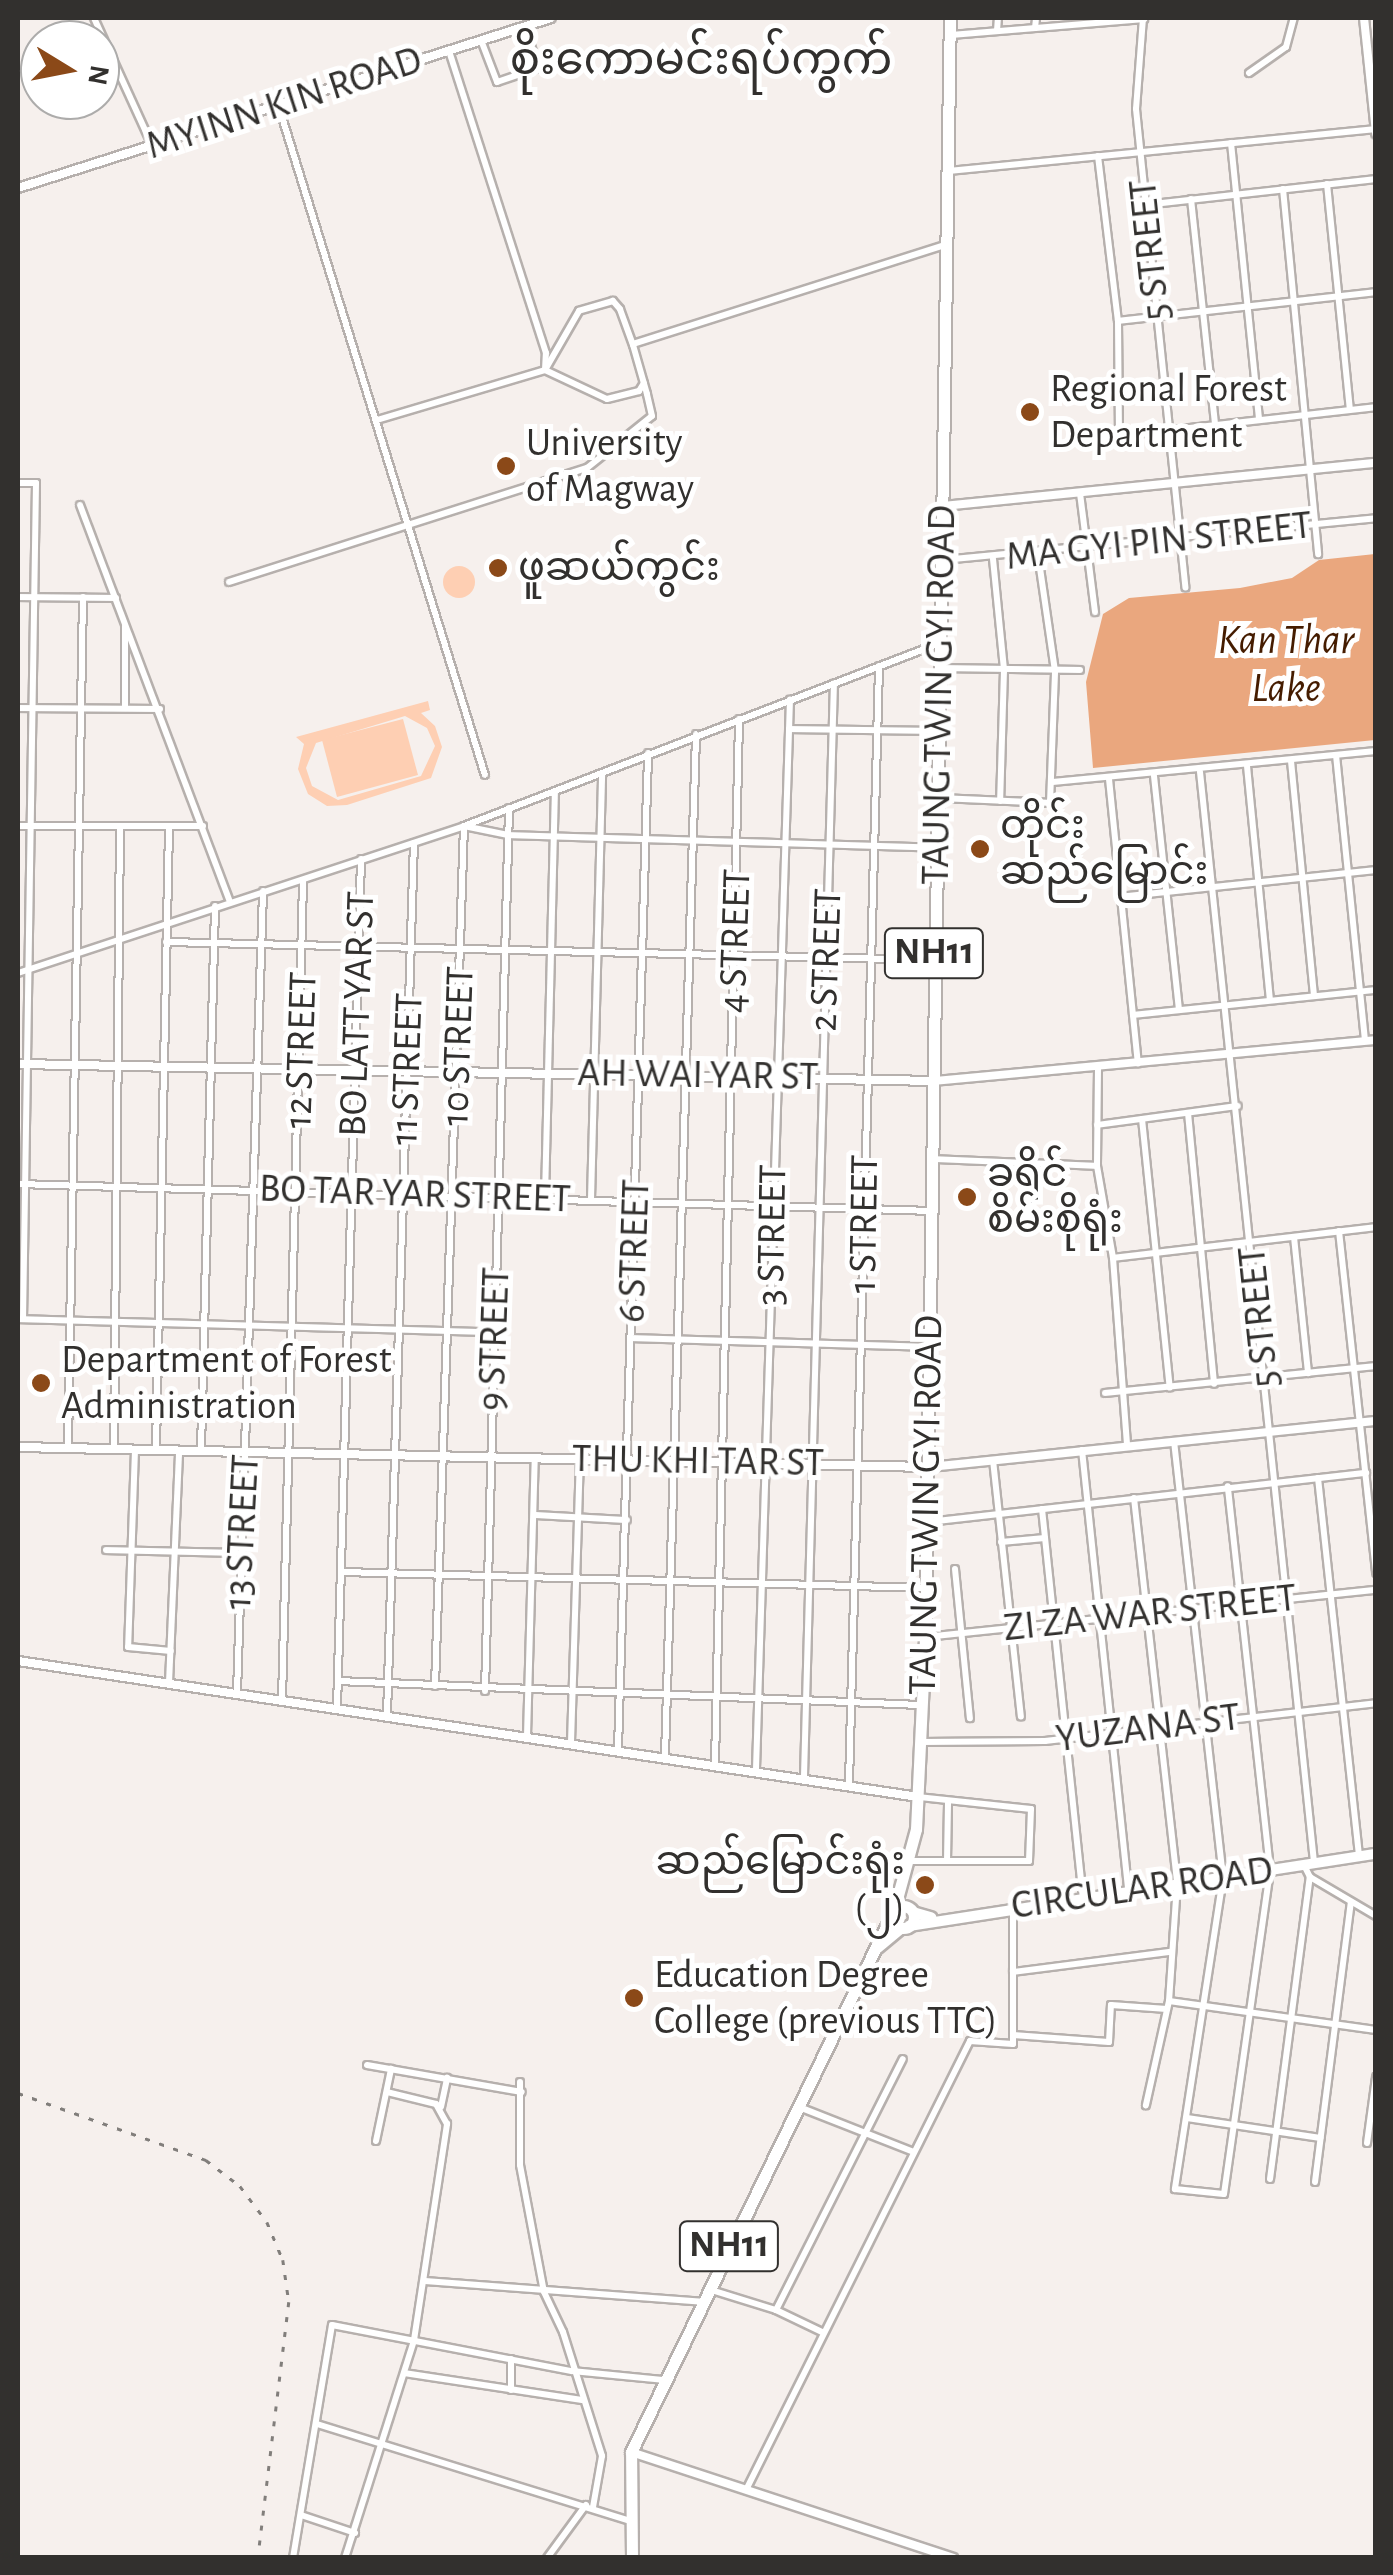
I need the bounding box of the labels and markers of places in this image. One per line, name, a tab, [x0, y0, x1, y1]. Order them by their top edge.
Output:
place label: Regional Forest Department	[1050, 365, 1287, 459]
marker: Regional Forest Department	[1019, 401, 1041, 423]
place label: University of Magway	[526, 419, 694, 513]
marker: University of Magway	[495, 455, 517, 477]
place label: ဖူဆယ်ကွင်း	[518, 544, 720, 592]
marker: ဖူဆယ်ကွင်း	[487, 557, 509, 579]
place label: တိုင်း ဆည်မြောင်း	[1000, 802, 1208, 896]
marker: တိုင်း ဆည်မြောင်း	[969, 838, 991, 860]
place label: ခရိုင် စိမ်းစိုရုံး	[987, 1150, 1123, 1244]
marker: ခရိုင် စိမ်းစိုရုံး	[956, 1186, 978, 1208]
place label: Department of Forest Administration	[61, 1336, 391, 1430]
marker: Department of Forest Administration	[30, 1372, 52, 1394]
place label: ဆည်မြောင်းရုံး (၂)	[656, 1838, 905, 1932]
marker: ဆည်မြောင်းရုံး (၂)	[914, 1874, 936, 1896]
place label: Education Degree College (previous TTC)	[654, 1951, 997, 2045]
marker: Education Degree College (previous TTC)	[623, 1987, 645, 2009]

